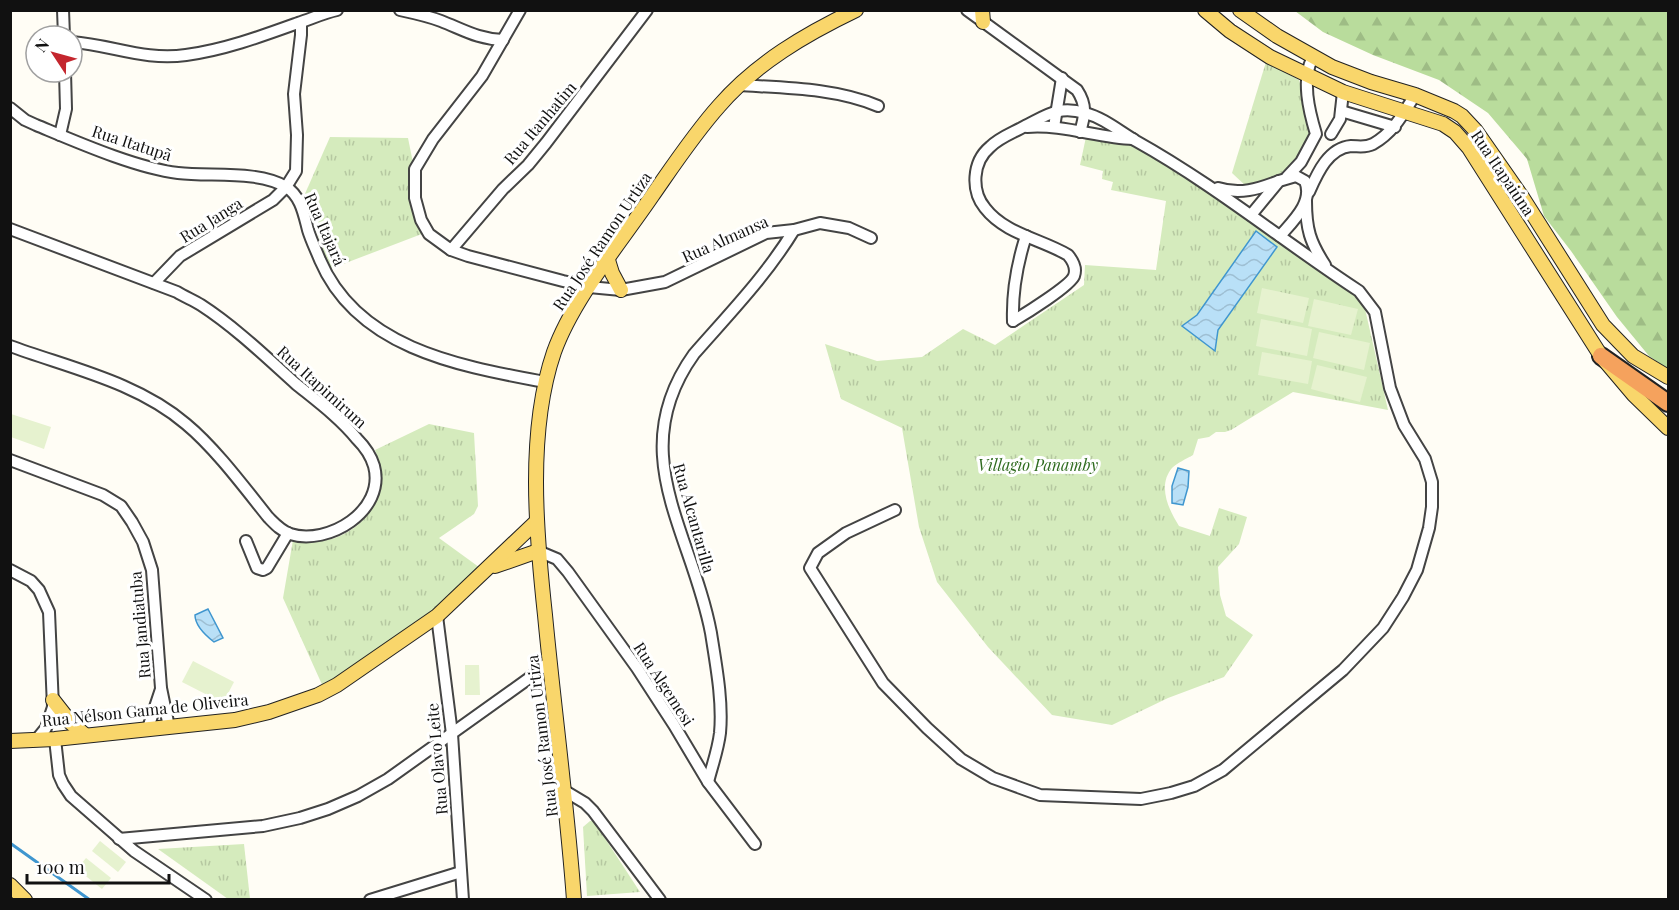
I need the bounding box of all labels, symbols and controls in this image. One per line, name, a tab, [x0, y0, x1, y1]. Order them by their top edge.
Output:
north arrow	[24, 24, 84, 84]
text: N	[30, 34, 54, 56]
street label: Rua Itanhatim	[499, 77, 580, 168]
street label: Rua Itatupã	[90, 120, 175, 165]
street label: Rua Itapaiúna	[1467, 126, 1540, 220]
street label: Rua José Ramon Urtiza	[547, 167, 656, 314]
street label: Rua Itajará	[300, 189, 351, 269]
street label: Rua Janga	[176, 192, 246, 247]
street label: Rua Almansa	[678, 210, 771, 267]
street label: Rua Itapimirum	[273, 341, 372, 433]
park label: Villagio Panamby	[978, 454, 1098, 475]
street label: Rua Alcantarilla	[669, 461, 720, 575]
street label: Rua Jandiatuba	[124, 570, 155, 680]
street label: Rua Algemesi	[629, 638, 700, 730]
street label: Rua José Ramon Urtiza	[521, 654, 562, 818]
street label: Rua Nélson Gama de Oliveira	[41, 688, 249, 731]
street label: Rua Olavo Leite	[421, 702, 452, 816]
scale bar	[27, 847, 170, 885]
text: 100 m	[36, 855, 85, 879]

